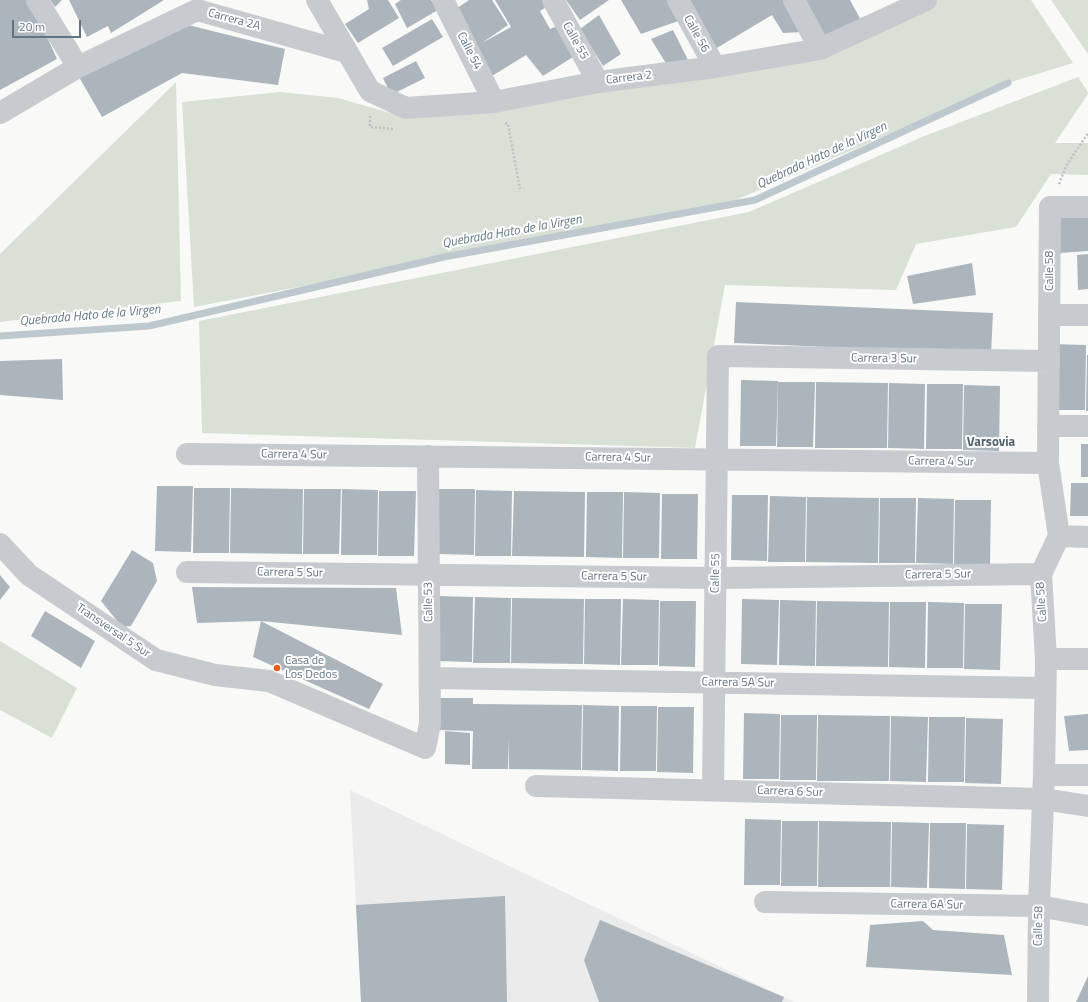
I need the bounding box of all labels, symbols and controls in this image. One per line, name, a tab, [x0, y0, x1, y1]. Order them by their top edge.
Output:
street label: Carrera 2A	[206, 6, 262, 34]
scale bar	[14, 12, 83, 38]
street label: Calle 56	[680, 13, 712, 55]
text: 20 m	[19, 17, 45, 36]
street label: Calle 55	[559, 20, 591, 62]
street label: Calle 54	[453, 30, 485, 72]
street label: Carrera 2	[605, 68, 653, 88]
water label: Quebrada Hato de la Virgen	[755, 119, 889, 193]
water label: Quebrada Hato de la Virgen	[441, 212, 583, 252]
street label: Calle 58	[1043, 251, 1057, 291]
water label: Quebrada Hato de la Virgen	[19, 302, 161, 330]
street label: Carrera 3 Sur	[851, 351, 917, 367]
district label: Varsovia	[967, 435, 1015, 451]
street label: Carrera 4 Sur	[261, 447, 327, 463]
street label: Carrera 4 Sur	[585, 450, 651, 466]
street label: Carrera 4 Sur	[908, 454, 974, 470]
street label: Calle 55	[708, 553, 724, 593]
street label: Carrera 5 Sur	[257, 565, 323, 581]
street label: Carrera 5 Sur	[905, 567, 971, 583]
street label: Carrera 5 Sur	[581, 569, 647, 585]
street label: Calle 58	[1033, 581, 1051, 623]
street label: Calle 53	[421, 582, 437, 622]
street label: Transversal 5 Sur	[73, 601, 153, 661]
place label: Casa de Los Dedos	[285, 654, 337, 682]
marker: Casa de Los Dedos	[272, 663, 282, 673]
street label: Carrera 5A Sur	[701, 675, 775, 691]
street label: Carrera 6 Sur	[757, 784, 823, 800]
street label: Carrera 6A Sur	[890, 897, 964, 913]
street label: Calle 58	[1031, 906, 1047, 946]

